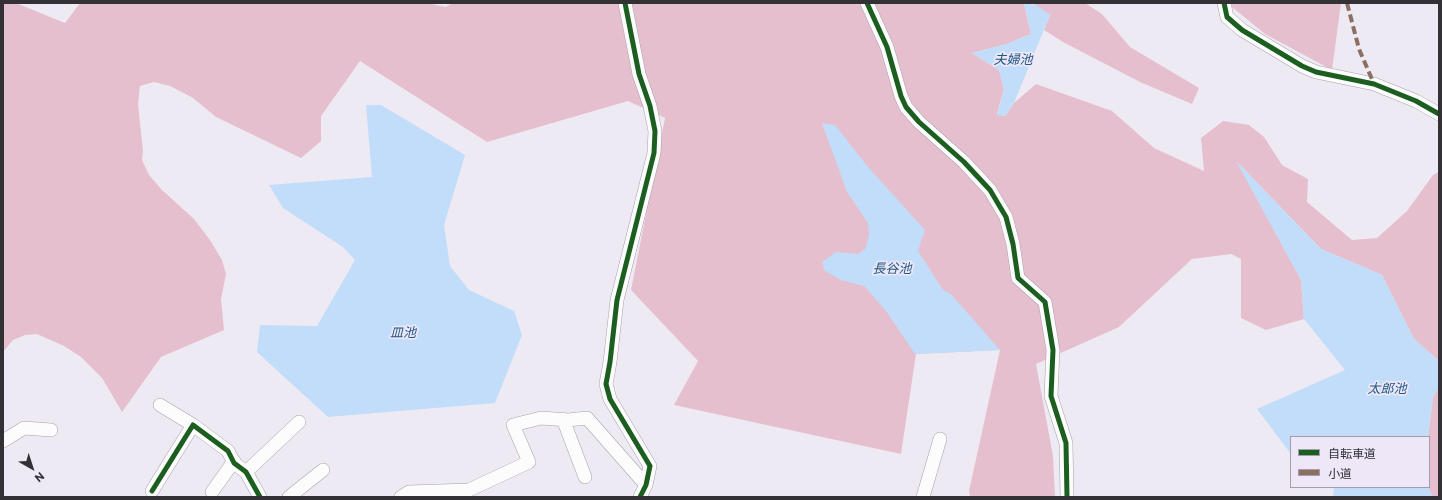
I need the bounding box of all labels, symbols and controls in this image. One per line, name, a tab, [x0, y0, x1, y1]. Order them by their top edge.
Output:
water label: 夫婦池	[994, 52, 1032, 68]
water label: 長谷池	[873, 261, 911, 277]
water label: 皿池	[390, 325, 416, 341]
water label: 太郎池	[1368, 381, 1406, 397]
legend	[1290, 436, 1430, 488]
text: 自転車道	[1328, 446, 1376, 460]
north arrow	[12, 448, 52, 488]
text: 小道	[1328, 466, 1352, 480]
text: N	[33, 470, 47, 485]

